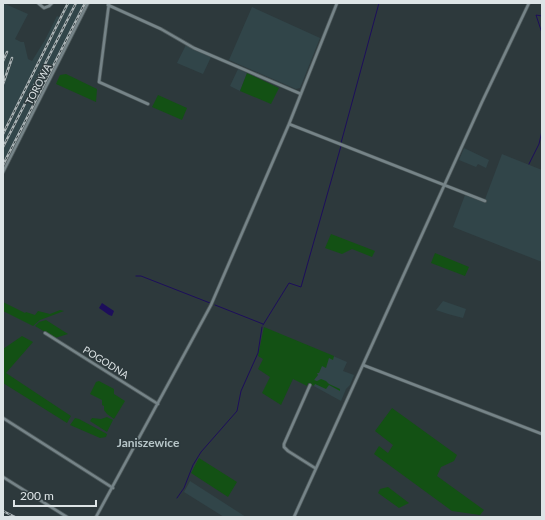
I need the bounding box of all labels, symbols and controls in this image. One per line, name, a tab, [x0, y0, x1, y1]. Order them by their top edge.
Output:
street label: TOROWA	[23, 61, 54, 107]
street label: POGODNA	[81, 343, 131, 381]
district label: Janiszewice	[117, 435, 180, 450]
scale bar	[14, 482, 96, 508]
text: 200 m	[20, 488, 54, 503]

